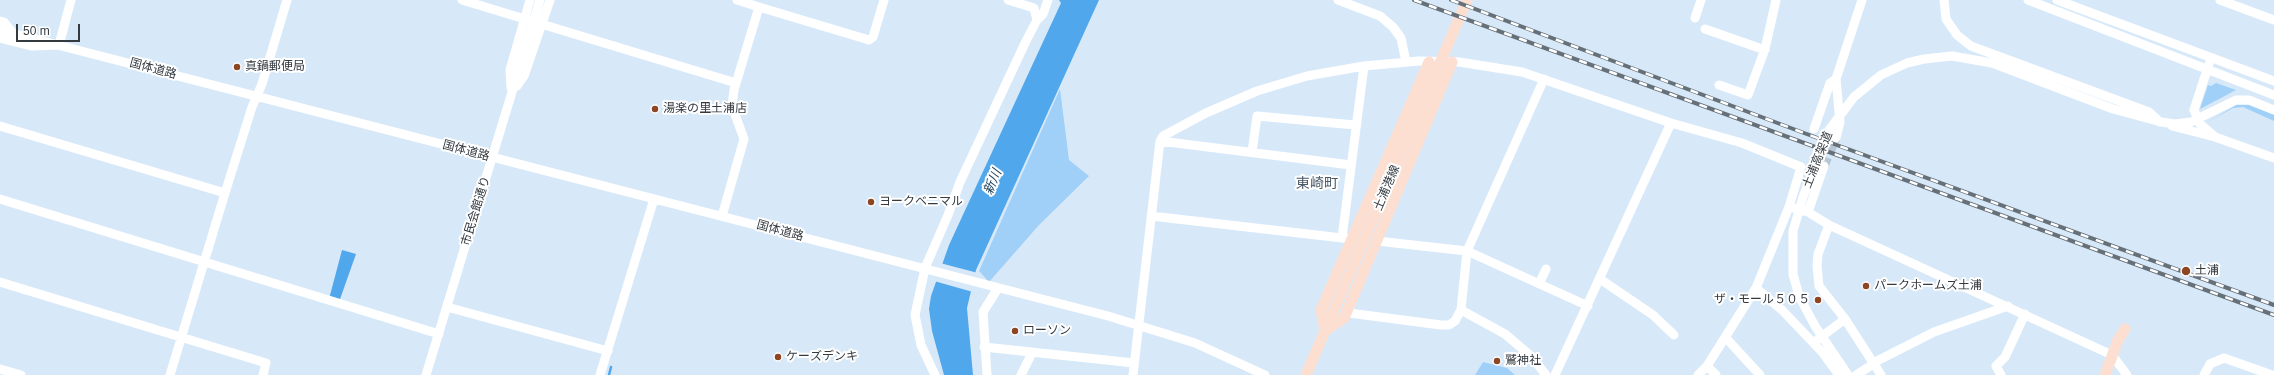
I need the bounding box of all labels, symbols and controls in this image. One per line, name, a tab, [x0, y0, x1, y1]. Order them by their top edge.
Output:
scale bar	[18, 16, 82, 42]
text: 50 m	[23, 24, 50, 38]
street label: 国体道路	[128, 56, 178, 82]
place label: 真鍋郵便局	[245, 60, 305, 74]
marker: 真鍋郵便局	[232, 62, 242, 72]
place label: 湯楽の里土浦店	[663, 102, 747, 116]
marker: 湯楽の里土浦店	[650, 104, 660, 114]
street label: 土浦高架道	[1800, 129, 1836, 191]
street label: 国体道路	[441, 138, 491, 164]
street label: 土浦港線	[1371, 163, 1403, 213]
water label: 新川	[981, 167, 1005, 197]
street label: 市民会館通り	[459, 174, 493, 248]
district label: 東崎町	[1296, 176, 1338, 192]
place label: ヨークベニマル	[879, 195, 963, 209]
marker: ヨークベニマル	[866, 197, 876, 207]
street label: 国体道路	[755, 218, 805, 244]
place label: 土浦	[2195, 264, 2219, 278]
marker: 土浦	[2180, 265, 2192, 277]
place label: パークホームズ土浦	[1874, 279, 1982, 293]
marker: パークホームズ土浦	[1861, 281, 1871, 291]
place label: ザ・モール５０５	[1714, 293, 1810, 307]
marker: ザ・モール５０５	[1813, 295, 1823, 305]
place label: ローソン	[1023, 324, 1071, 338]
marker: ローソン	[1010, 326, 1020, 336]
place label: ケーズデンキ	[786, 350, 858, 364]
marker: ケーズデンキ	[773, 352, 783, 362]
place label: 鷲神社	[1505, 354, 1541, 368]
marker: 鷲神社	[1492, 356, 1502, 366]

